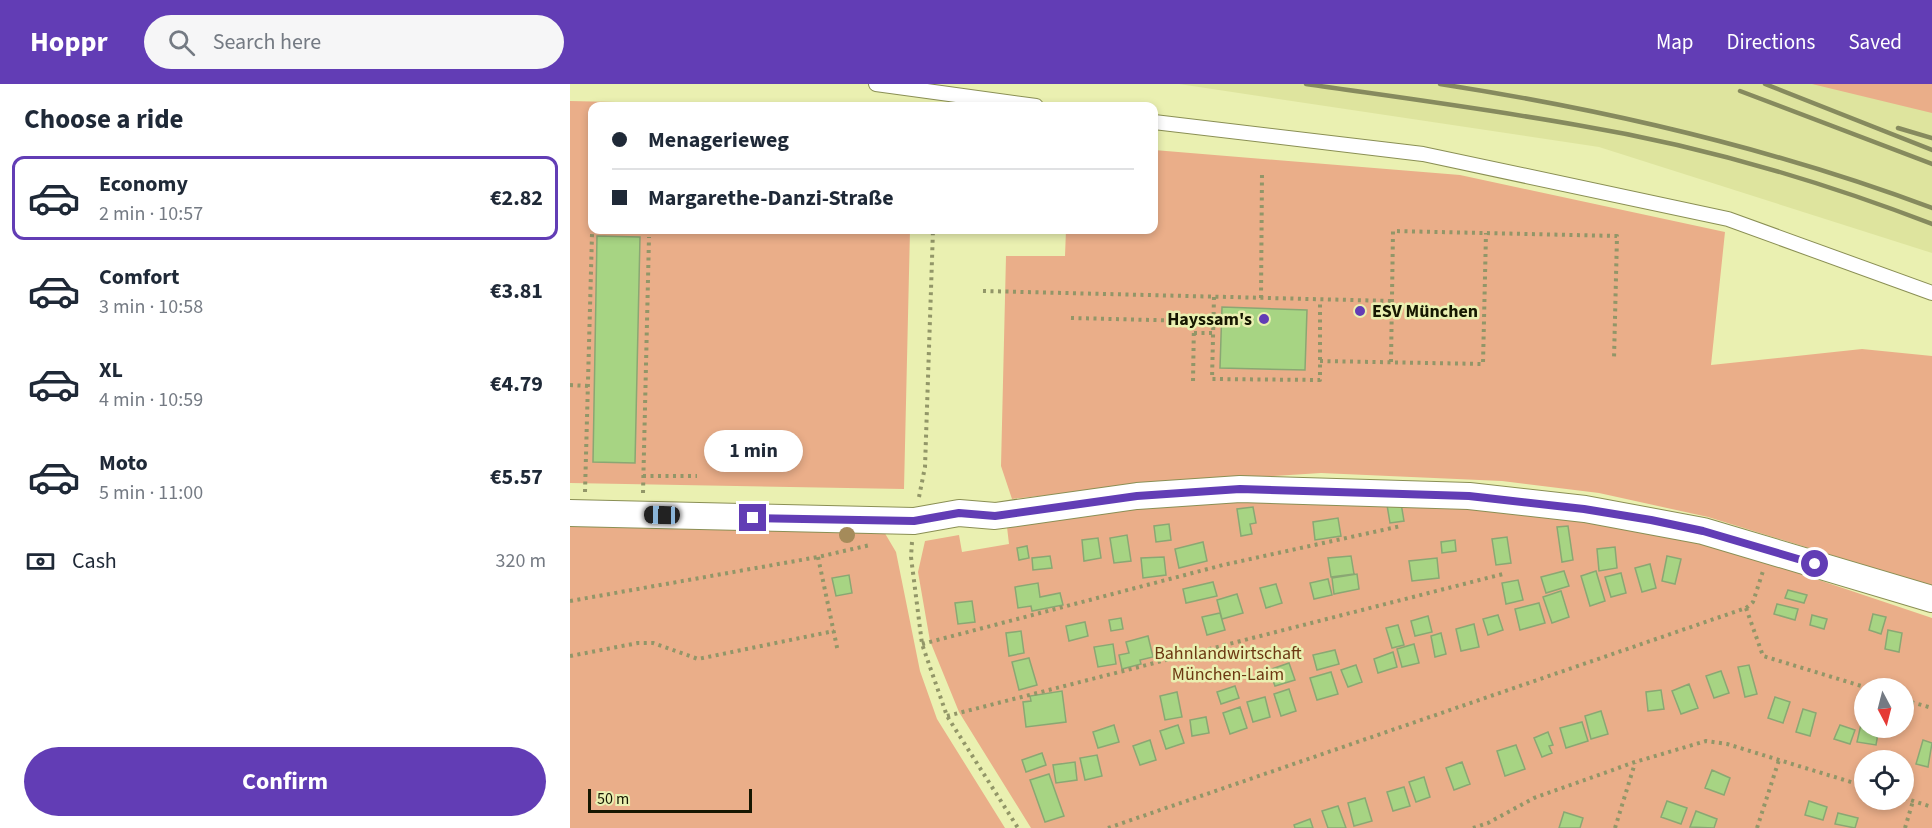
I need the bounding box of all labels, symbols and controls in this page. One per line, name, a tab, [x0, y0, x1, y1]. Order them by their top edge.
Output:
search box	[144, 15, 564, 69]
text: Hoppr	[30, 22, 108, 62]
icon: search	[165, 26, 198, 59]
text: Search here	[213, 26, 321, 58]
text: Map	[1656, 27, 1694, 57]
text: Directions	[1727, 27, 1815, 57]
text: Saved	[1848, 27, 1902, 57]
text: Choose a ride	[24, 100, 184, 139]
text: Menagerieweg	[648, 124, 789, 156]
text: Economy	[99, 168, 188, 200]
icon: car	[27, 171, 81, 225]
text: €2.82	[490, 182, 543, 214]
text: Margarethe-Danzi-Straße	[648, 182, 894, 214]
text: 2 min · 10:57	[99, 200, 203, 228]
text: Comfort	[99, 261, 180, 293]
icon: car	[27, 264, 81, 318]
text: €3.81	[490, 275, 543, 307]
text: 3 min · 10:58	[99, 293, 203, 321]
place label: ESV München	[1372, 299, 1478, 324]
marker: ESV München	[1353, 304, 1367, 318]
place label: Hayssam's	[1167, 307, 1252, 332]
marker: Hayssam's	[1257, 312, 1271, 326]
text: XL	[99, 354, 123, 386]
icon: car	[27, 357, 81, 411]
text: €4.79	[490, 368, 543, 400]
text: 4 min · 10:59	[99, 386, 203, 414]
callout: 1 min	[704, 431, 802, 473]
text: 1 min	[729, 437, 778, 465]
text: Moto	[99, 447, 148, 479]
icon: car	[27, 450, 81, 504]
text: €5.57	[490, 461, 543, 493]
text: 5 min · 11:00	[99, 479, 203, 507]
route end	[739, 504, 766, 531]
car	[644, 506, 680, 524]
icon: cash	[24, 545, 57, 578]
text: Cash	[72, 545, 117, 577]
text: 320 m	[496, 547, 546, 575]
route start	[1801, 550, 1828, 577]
park label: Bahnlandwirtschaft München-Laim	[1154, 641, 1302, 687]
north arrow	[1854, 678, 1914, 738]
map controls	[1854, 678, 1914, 810]
button: Confirm	[24, 747, 546, 816]
button: locate	[1854, 750, 1914, 810]
scale bar	[588, 786, 752, 814]
text: 50 m	[597, 788, 629, 810]

